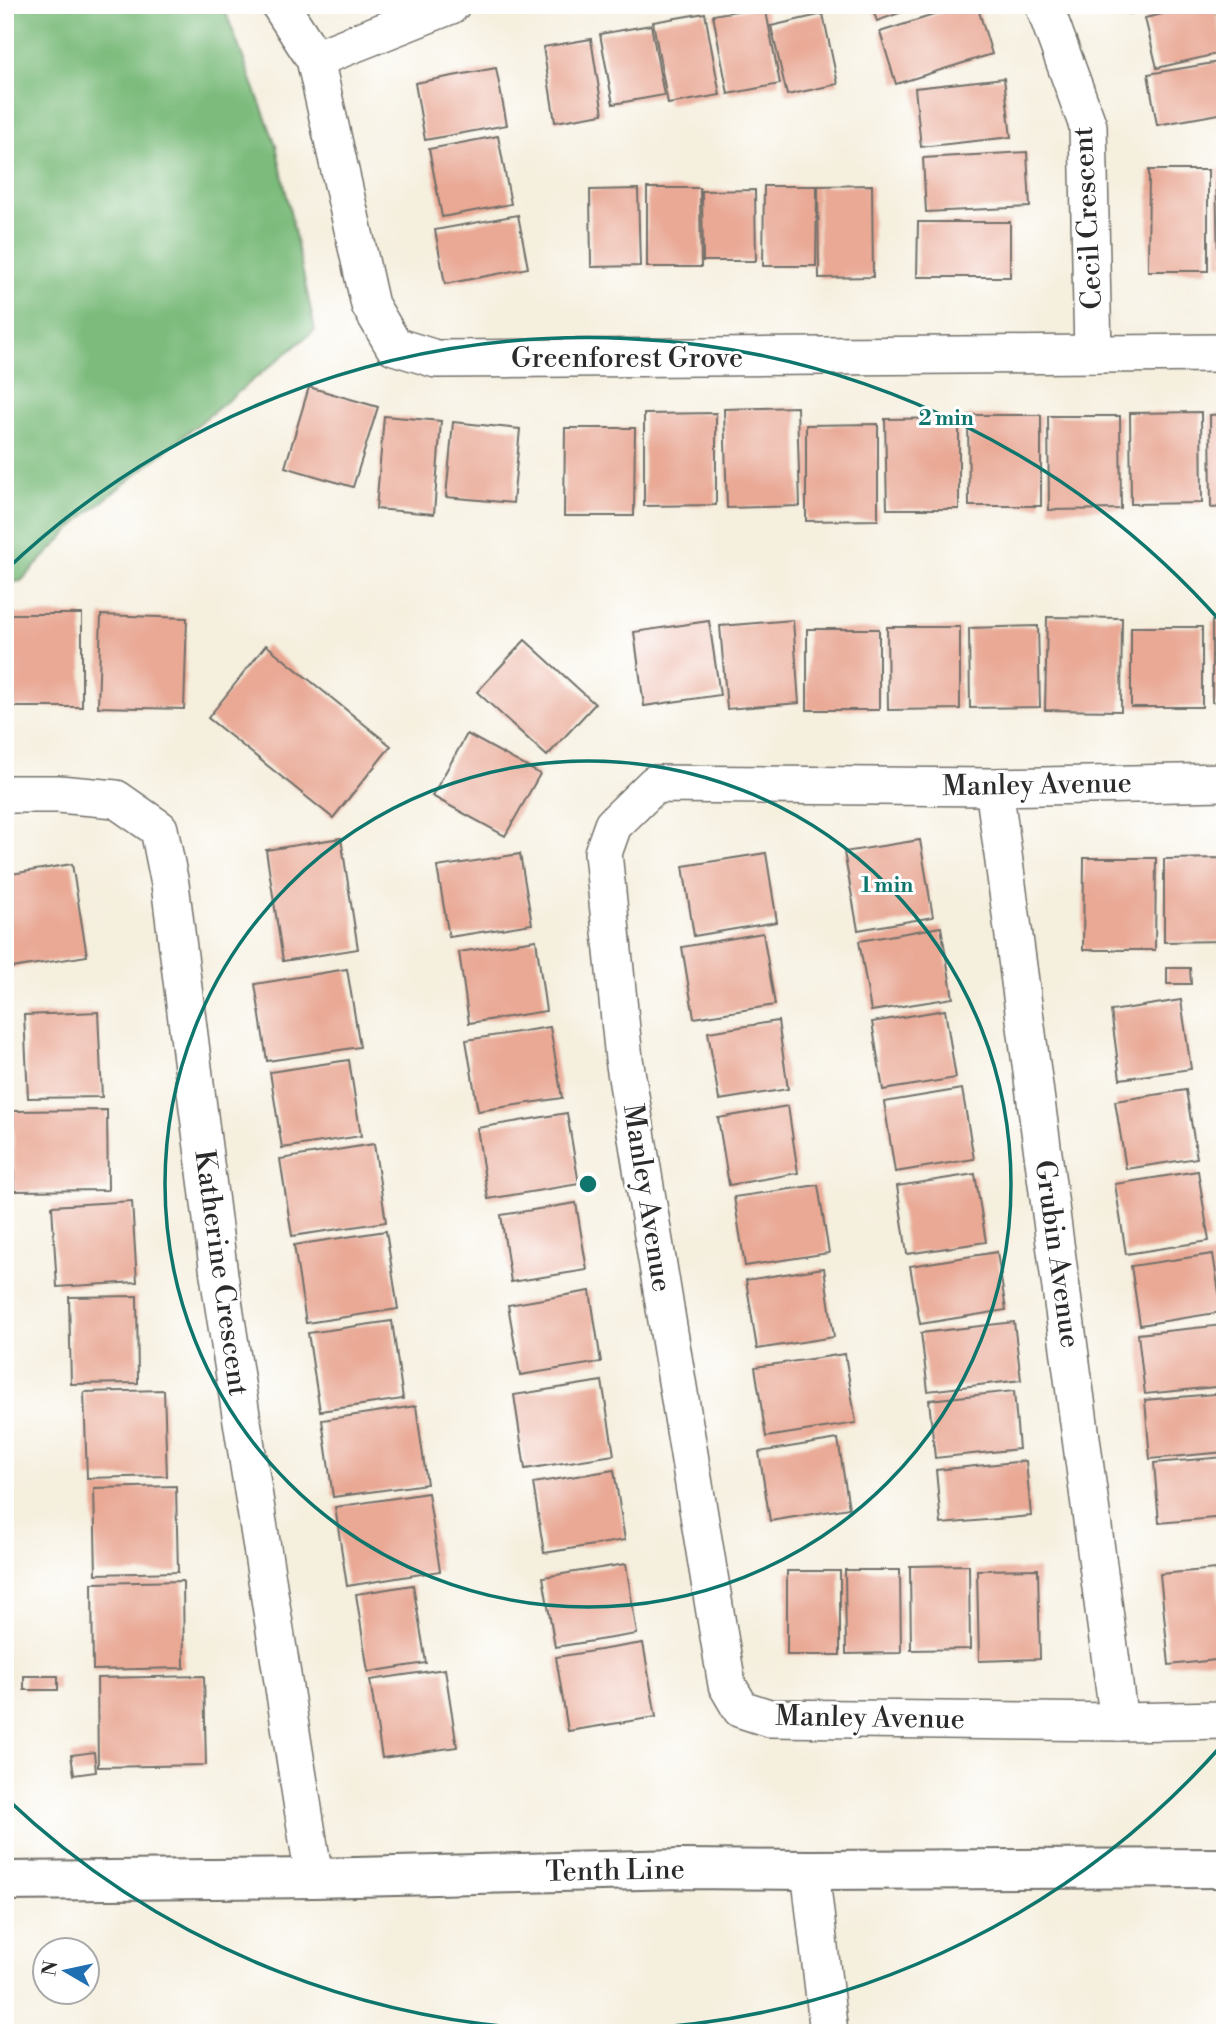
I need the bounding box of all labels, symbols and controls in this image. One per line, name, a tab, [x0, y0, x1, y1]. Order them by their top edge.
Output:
street label: Cecil Crescent	[1066, 126, 1110, 310]
street label: Greenforest Grove	[511, 341, 743, 376]
text: 2 min	[918, 406, 974, 432]
street label: Manley Avenue	[942, 766, 1132, 804]
text: 1 min	[861, 873, 913, 899]
street label: Manley Avenue	[615, 1102, 679, 1294]
street label: Katherine Crescent	[186, 1148, 256, 1398]
street label: Grubin Avenue	[1026, 1158, 1088, 1350]
centre of rings	[576, 1172, 600, 1196]
street label: Manley Avenue	[775, 1699, 965, 1737]
street label: Tenth Line	[545, 1852, 685, 1890]
north arrow	[32, 1937, 102, 2007]
text: N	[37, 1959, 63, 1978]

